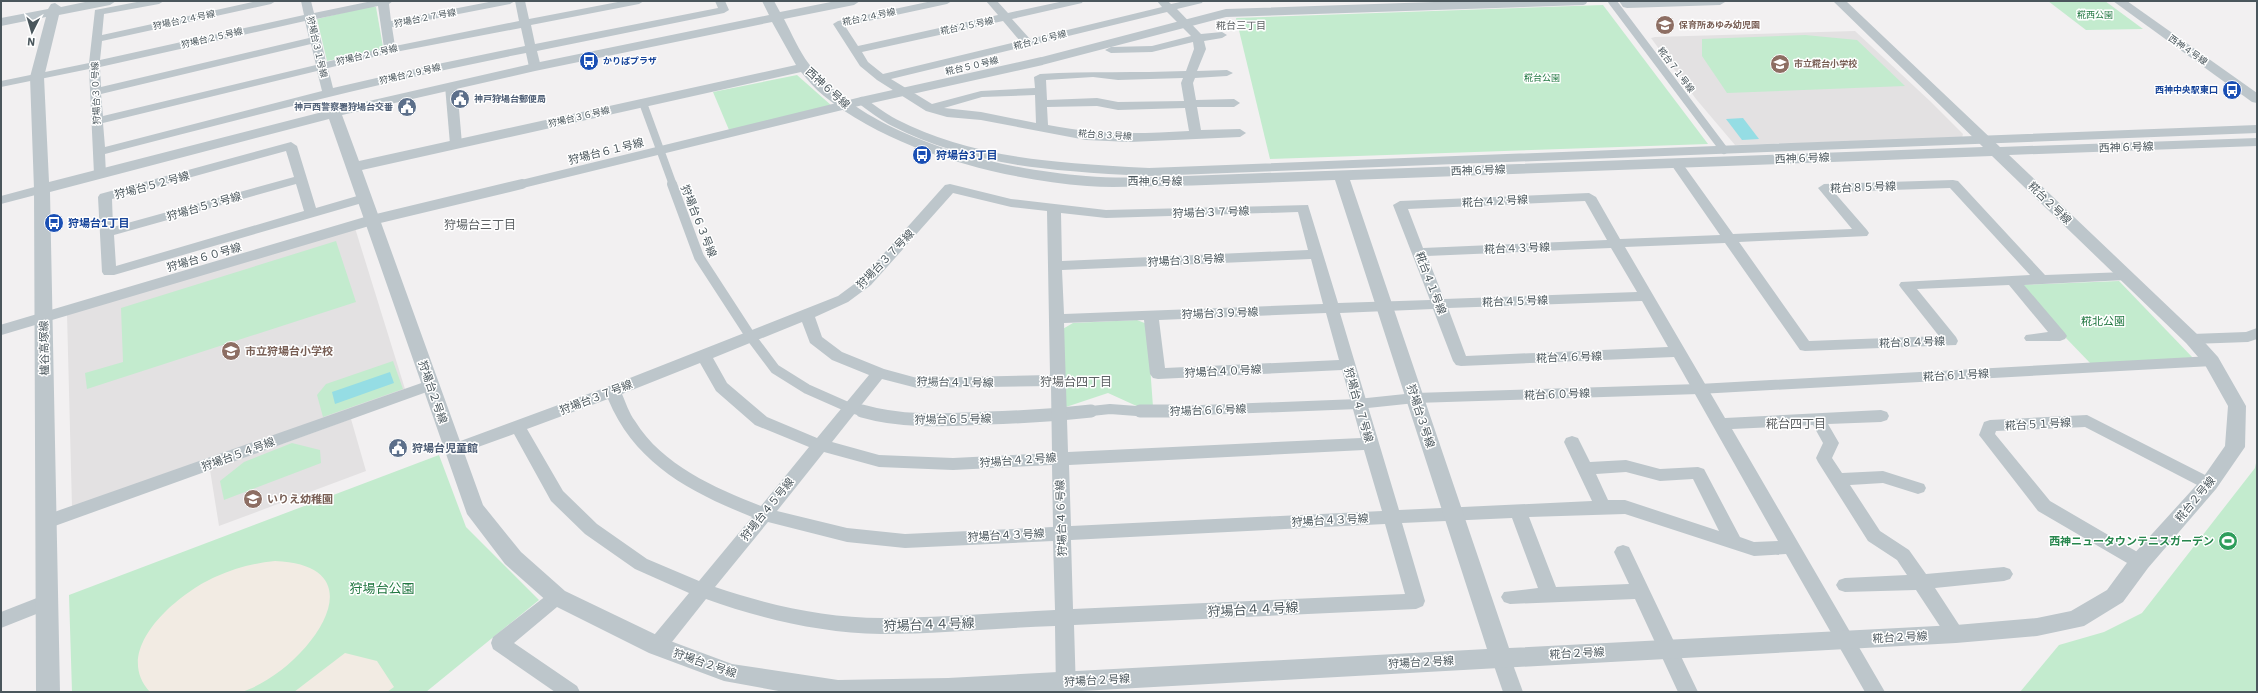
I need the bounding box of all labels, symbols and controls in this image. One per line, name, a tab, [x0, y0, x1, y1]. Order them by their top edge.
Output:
street label: 糀台２４号線	[841, 5, 897, 28]
street label: 狩場台２７号線	[393, 6, 458, 29]
street label: 狩場台２４号線	[152, 7, 217, 31]
park label: 糀西公園	[2077, 9, 2113, 20]
north arrow	[12, 12, 52, 52]
street label: 糀台２５号線	[939, 14, 995, 37]
school or university icon: 保育所あゆみ幼児園	[1654, 14, 1676, 36]
street label: 狩場台３１号線	[305, 15, 330, 80]
district label: 糀台三丁目	[1216, 19, 1266, 32]
place label: 保育所あゆみ幼児園	[1678, 19, 1760, 30]
street label: 狩場台２５号線	[180, 25, 245, 50]
street label: 糀台２６号線	[1012, 27, 1068, 51]
street label: 西神４号線	[2167, 32, 2211, 68]
text: N	[27, 35, 36, 49]
street label: 狩場台２６号線	[335, 42, 400, 67]
street label: 糀台７１号線	[1656, 45, 1698, 95]
bus stop icon: かりばプラザ	[578, 50, 600, 72]
school or university icon: 市立糀台小学校	[1769, 53, 1791, 75]
street label: 糀台５０号線	[944, 54, 1000, 77]
place label: かりばプラザ	[603, 55, 657, 66]
place label: 市立糀台小学校	[1794, 58, 1858, 69]
street label: 狩場台３０号線	[89, 60, 102, 125]
street label: 狩場台２９号線	[378, 61, 443, 86]
street label: 西神６号線	[803, 64, 853, 112]
park label: 糀台公園	[1524, 72, 1560, 83]
bus stop icon: 西神中央駅東口	[2221, 79, 2243, 101]
place label: 西神中央駅東口	[2155, 84, 2218, 95]
public building icon: 神戸狩場台郵便局	[449, 88, 471, 110]
place label: 神戸狩場台郵便局	[474, 93, 546, 104]
public building icon: 神戸西警察署狩場台交番	[396, 96, 418, 118]
place label: 神戸西警察署狩場台交番	[294, 101, 393, 112]
street label: 狩場台３６号線	[547, 104, 612, 129]
street label: 糀台８３号線	[1078, 128, 1133, 141]
street label: 狩場台６１号線	[567, 135, 645, 167]
street label: 西神６号線	[2098, 139, 2154, 155]
bus stop icon: 狩場台3丁目	[911, 144, 933, 166]
place label: 狩場台3丁目	[936, 148, 998, 162]
street label: 西神６号線	[1774, 150, 1830, 166]
street label: 西神６号線	[1450, 162, 1506, 178]
street label: 狩場台５２号線	[113, 168, 191, 202]
street label: 西神６号線	[1128, 174, 1183, 188]
street label: 糀台８５号線	[1830, 179, 1896, 195]
street label: 糀台２号線	[2025, 179, 2075, 227]
street label: 狩場台６３号線	[678, 183, 720, 259]
street label: 狩場台５３号線	[165, 189, 243, 223]
street label: 糀台４２号線	[1462, 192, 1528, 210]
street label: 狩場台３７号線	[1172, 204, 1250, 220]
bus stop icon: 狩場台1丁目	[43, 212, 65, 234]
place label: 狩場台1丁目	[68, 216, 130, 230]
district label: 狩場台三丁目	[444, 217, 516, 232]
street label: 狩場台３７号線	[853, 226, 917, 292]
street label: 狩場台６０号線	[165, 240, 243, 274]
street label: 糀台４３号線	[1484, 240, 1550, 256]
street label: 糀台４１号線	[1413, 250, 1449, 316]
street label: 狩場台３８号線	[1147, 251, 1225, 269]
street label: 糀台４５号線	[1482, 293, 1548, 309]
street label: 狩場台３９号線	[1181, 305, 1259, 321]
park label: 糀北公園	[2081, 314, 2125, 328]
street label: 櫨谷高塚線	[37, 320, 51, 376]
street label: 糀台８４号線	[1879, 334, 1945, 350]
school or university icon: 市立狩場台小学校	[220, 340, 242, 362]
place label: 市立狩場台小学校	[245, 344, 333, 358]
street label: 糀台４６号線	[1536, 349, 1602, 365]
street label: 狩場台２号線	[416, 359, 450, 425]
street label: 狩場台４０号線	[1184, 362, 1262, 380]
street label: 狩場台４７号線	[1342, 366, 1376, 444]
street label: 糀台６１号線	[1923, 366, 1989, 384]
street label: 狩場台４１号線	[916, 374, 994, 390]
district label: 狩場台四丁目	[1040, 374, 1112, 389]
street label: 狩場台３７号線	[558, 377, 634, 417]
street label: 狩場台３号線	[1404, 382, 1438, 450]
street label: 糀台６０号線	[1524, 386, 1590, 402]
street label: 狩場台６６号線	[1169, 402, 1247, 418]
street label: 狩場台６５号線	[914, 411, 992, 427]
street label: 糀台５１号線	[2005, 415, 2071, 433]
district label: 糀台四丁目	[1766, 416, 1826, 431]
street label: 狩場台５４号線	[199, 434, 277, 474]
public building icon: 狩場台児童館	[387, 437, 409, 459]
place label: 狩場台児童館	[412, 441, 478, 455]
street label: 狩場台４２号線	[979, 450, 1057, 470]
street label: 糀台２号線	[2172, 473, 2218, 525]
street label: 狩場台４５号線	[737, 475, 797, 543]
street label: 狩場台４６号線	[1053, 479, 1069, 557]
school or university icon: いりえ幼稚園	[242, 488, 264, 510]
place label: いりえ幼稚園	[267, 492, 333, 506]
street label: 狩場台４３号線	[1291, 511, 1369, 529]
street label: 狩場台４３号線	[967, 526, 1045, 544]
sports icon: 西神ニュータウンテニスガーデン	[2217, 530, 2239, 552]
place label: 西神ニュータウンテニスガーデン	[2049, 534, 2214, 548]
park label: 狩場台公園	[349, 580, 415, 597]
street label: 狩場台４４号線	[1207, 599, 1299, 620]
street label: 狩場台４４号線	[883, 614, 975, 635]
street label: 糀台２号線	[1872, 629, 1928, 645]
street label: 糀台２号線	[1549, 645, 1605, 661]
street label: 狩場台２号線	[672, 646, 738, 680]
street label: 狩場台２号線	[1388, 653, 1454, 671]
street label: 狩場台２号線	[1064, 671, 1130, 689]

